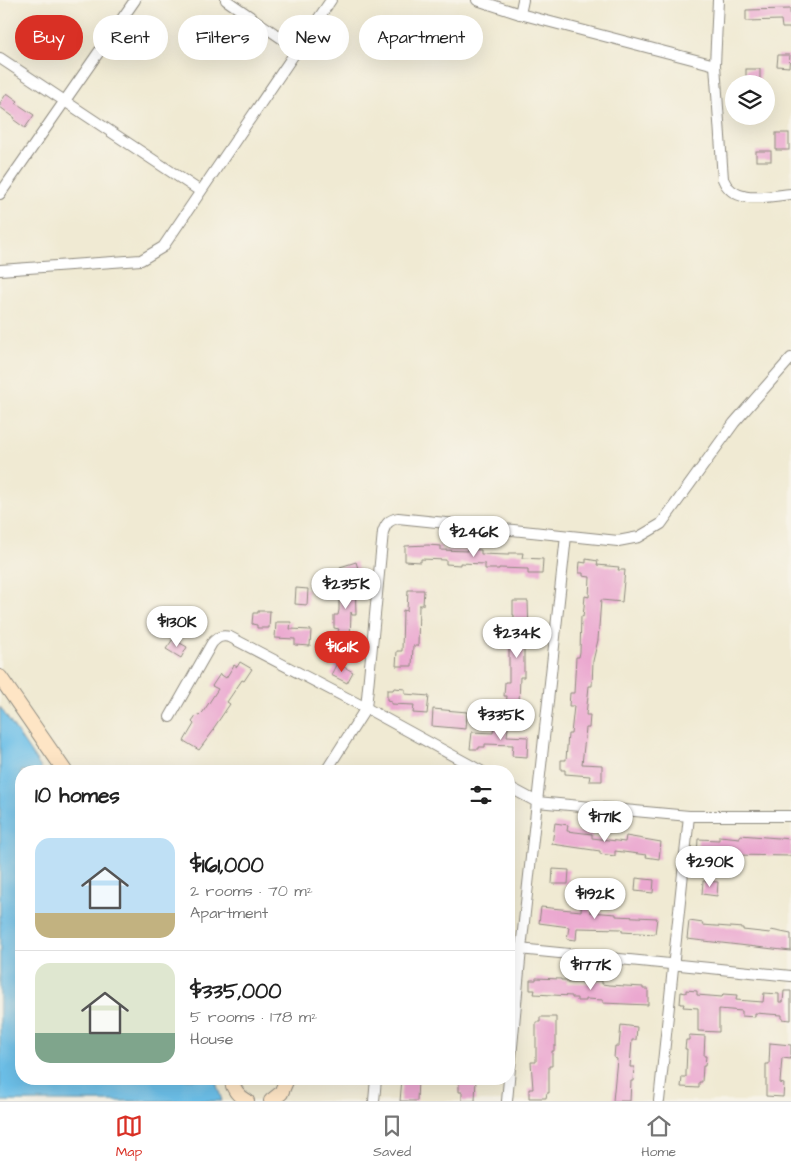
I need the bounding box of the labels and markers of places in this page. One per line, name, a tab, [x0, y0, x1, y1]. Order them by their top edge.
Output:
pin: $246K	[439, 516, 509, 558]
pin: $235K	[311, 568, 381, 610]
pin: $130K	[142, 606, 212, 648]
pin: $234K	[482, 616, 552, 659]
pin: $161K	[307, 630, 377, 673]
pin: $335K	[466, 698, 536, 741]
pin: $171K	[570, 800, 640, 843]
pin: $290K	[675, 846, 745, 888]
pin: $192K	[560, 878, 630, 920]
pin: $177K	[556, 948, 626, 991]

